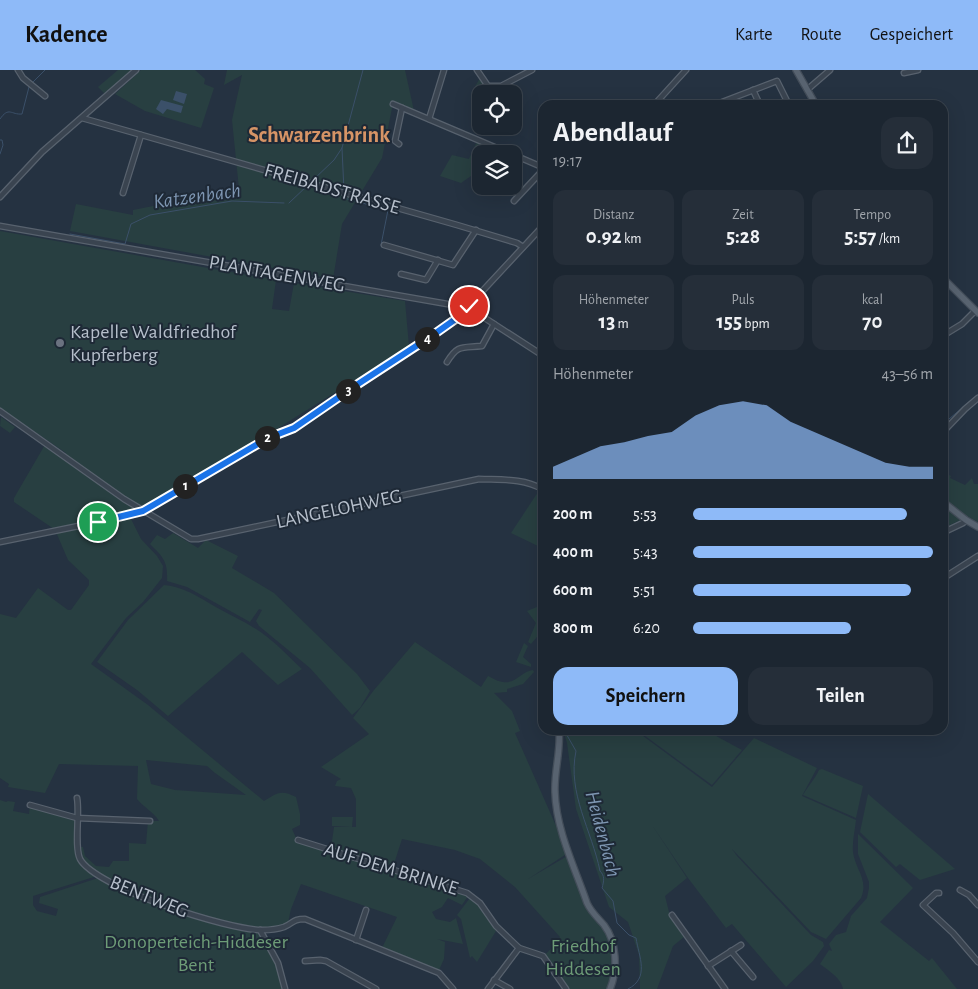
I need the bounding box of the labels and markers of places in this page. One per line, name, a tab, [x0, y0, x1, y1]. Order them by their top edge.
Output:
pin	[448, 285, 490, 327]
place label: Kapelle Waldfriedhof Kupferberg	[70, 322, 237, 365]
pin: 4	[414, 326, 440, 352]
marker: Kapelle Waldfriedhof Kupferberg	[54, 337, 66, 349]
pin: 3	[336, 378, 360, 404]
pin: 2	[254, 426, 280, 450]
pin: 1	[172, 474, 198, 498]
pin	[77, 501, 119, 543]

